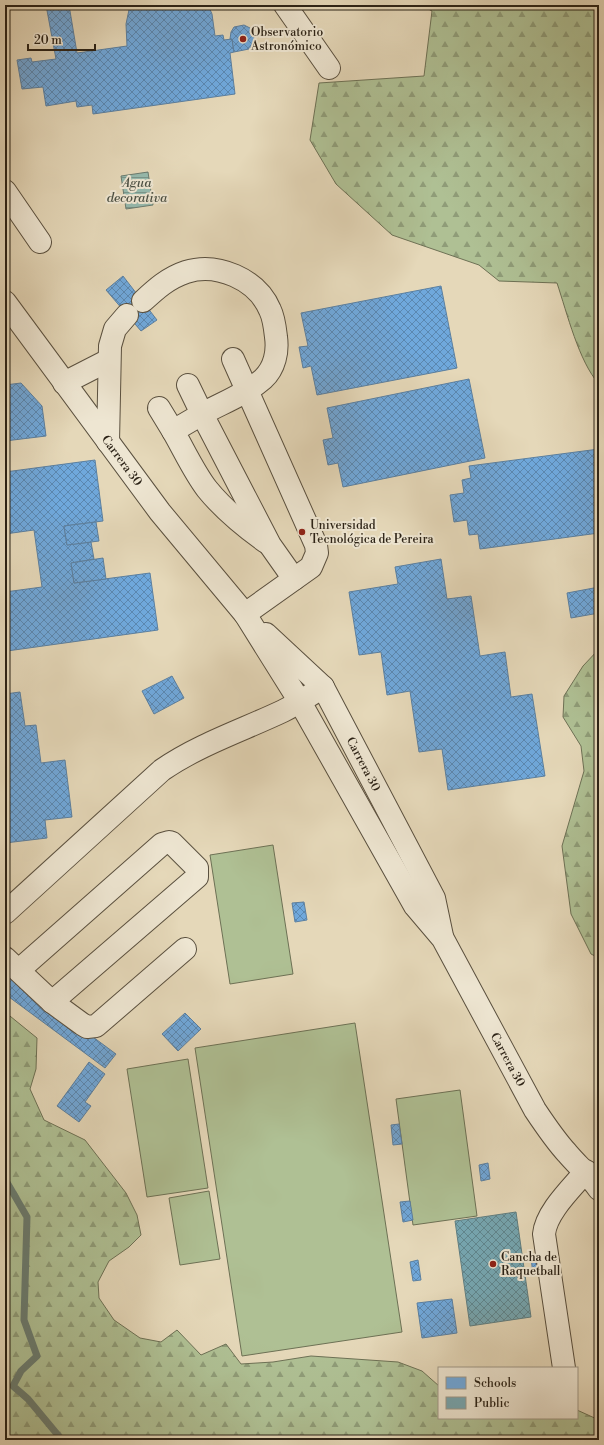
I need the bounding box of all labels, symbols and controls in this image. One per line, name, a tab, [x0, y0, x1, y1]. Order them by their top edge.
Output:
place label: Observatorio Astronómico	[250, 25, 323, 54]
scale bar	[28, 26, 95, 52]
text: 20 m	[34, 33, 62, 48]
marker: Observatorio Astronómico	[238, 34, 248, 44]
water label: Agua decorativa	[107, 175, 168, 206]
street label: Carrera 30	[98, 432, 146, 489]
place label: Universidad Tecnológica de Pereira	[310, 518, 435, 547]
marker: Universidad Tecnológica de Pereira	[297, 527, 307, 537]
street label: Carrera 30	[343, 734, 384, 794]
street label: Carrera 30	[487, 1030, 529, 1089]
place label: Cancha de Raquetball	[501, 1250, 561, 1279]
marker: Cancha de Raquetball	[488, 1259, 498, 1269]
legend	[438, 1367, 578, 1419]
text: Schools	[474, 1376, 516, 1391]
text: Public	[474, 1396, 510, 1411]

